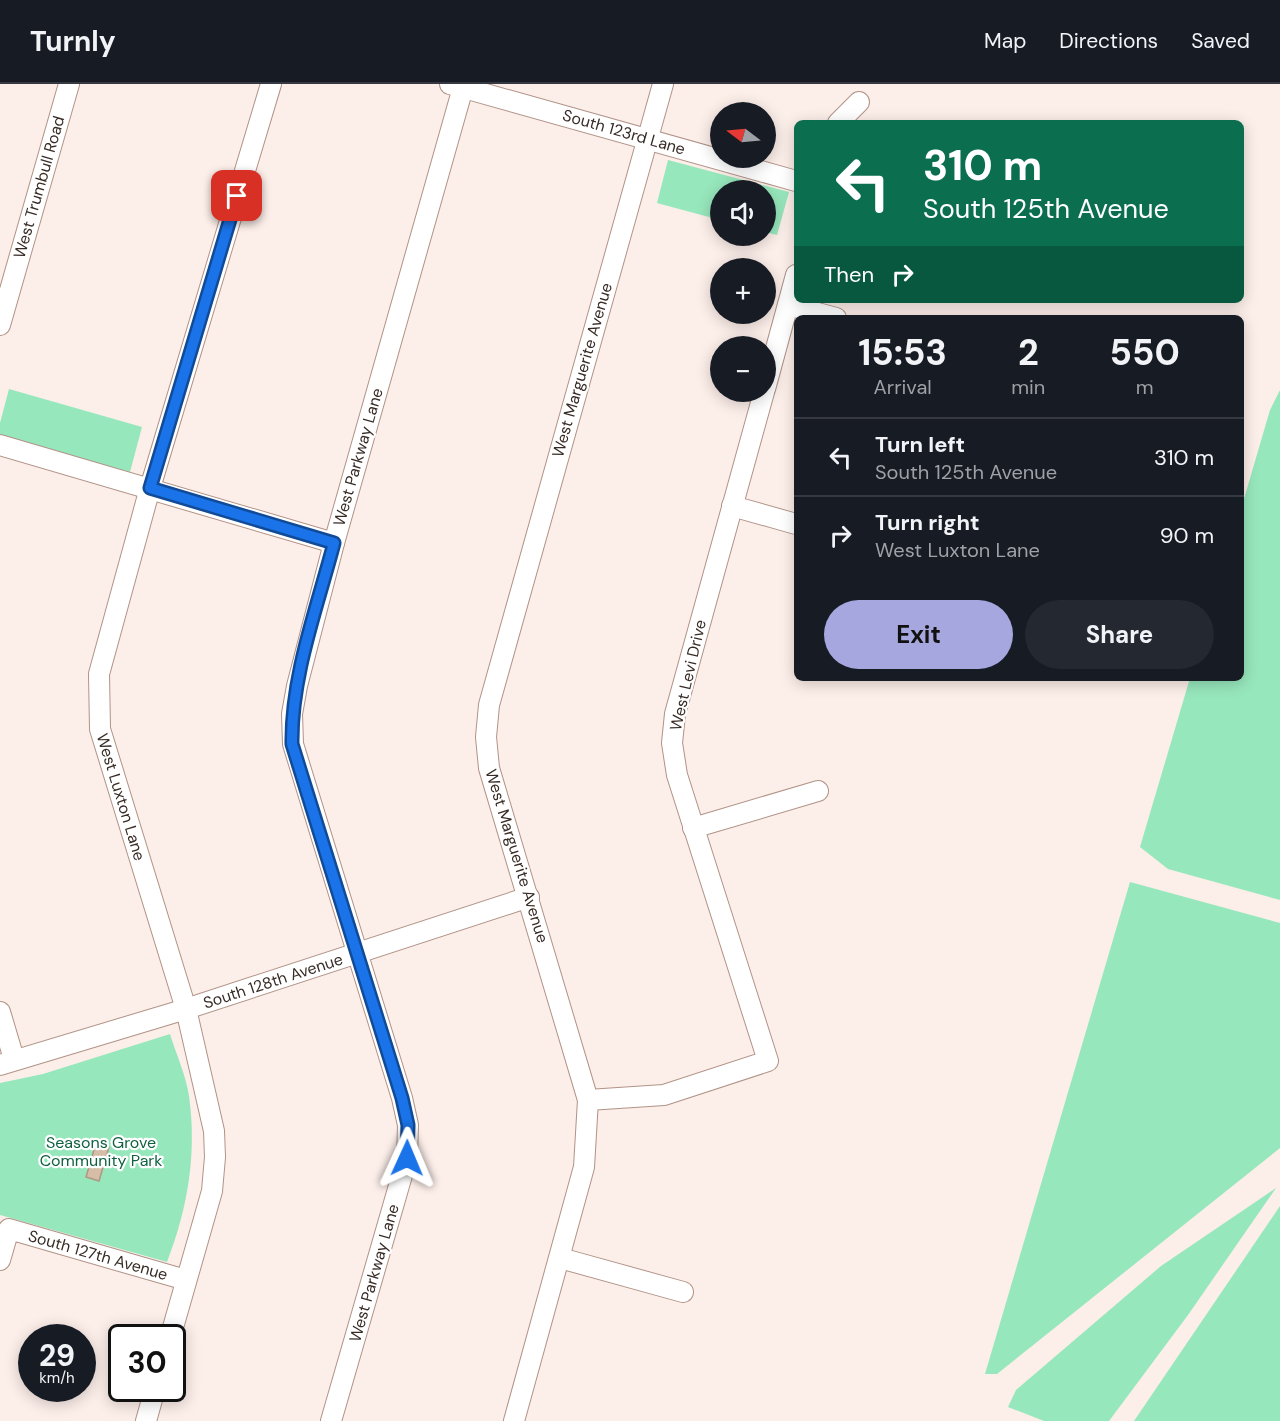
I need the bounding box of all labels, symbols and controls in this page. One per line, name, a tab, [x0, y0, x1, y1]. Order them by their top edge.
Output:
text: Turnly	[30, 23, 116, 60]
text: Map	[984, 27, 1026, 55]
text: Directions	[1059, 27, 1158, 55]
text: Saved	[1191, 27, 1250, 55]
north arrow	[710, 102, 776, 168]
map controls	[710, 102, 776, 402]
street label: South 123rd Lane	[560, 104, 688, 160]
street label: West Trumbull Road	[9, 113, 69, 261]
text: 310 m	[923, 138, 1042, 193]
icon: left	[824, 144, 902, 222]
pin	[211, 170, 262, 221]
icon: arrive	[220, 179, 253, 212]
button: sound	[710, 180, 776, 246]
text: South 125th Avenue	[923, 191, 1169, 226]
button: +	[710, 258, 776, 324]
icon: right	[886, 258, 919, 291]
text: Then	[824, 260, 874, 289]
street label: West Marguerite Avenue	[547, 280, 617, 460]
text: 15:53	[858, 329, 947, 376]
text: 2	[1018, 329, 1039, 376]
text: 550	[1110, 329, 1180, 376]
button: −	[710, 336, 776, 402]
text: Arrival	[873, 374, 932, 400]
text: min	[1011, 374, 1045, 400]
text: m	[1136, 374, 1154, 400]
street label: West Parkway Lane	[328, 386, 388, 528]
text: Turn left	[875, 430, 965, 459]
icon: left	[824, 441, 857, 474]
text: 310 m	[1154, 443, 1214, 472]
text: South 125th Avenue	[875, 459, 1057, 485]
text: Turn right	[875, 508, 980, 537]
icon: right	[824, 519, 857, 552]
text: 90 m	[1160, 521, 1214, 550]
text: West Luxton Lane	[875, 537, 1040, 563]
button: Exit	[824, 600, 1013, 669]
button: Share	[1025, 600, 1214, 669]
street label: West Levi Drive	[665, 617, 711, 733]
street label: West Luxton Lane	[92, 731, 150, 863]
street label: West Marguerite Avenue	[481, 767, 553, 945]
street label: South 128th Avenue	[201, 949, 345, 1013]
position arrow	[375, 1126, 439, 1190]
park label: Seasons Grove Community Park	[40, 1132, 162, 1171]
street label: West Parkway Lane	[344, 1202, 404, 1344]
street label: South 127th Avenue	[26, 1225, 170, 1285]
speed limit sign: 30	[108, 1324, 186, 1402]
text: 29	[39, 1336, 75, 1375]
text: km/h	[39, 1368, 75, 1388]

